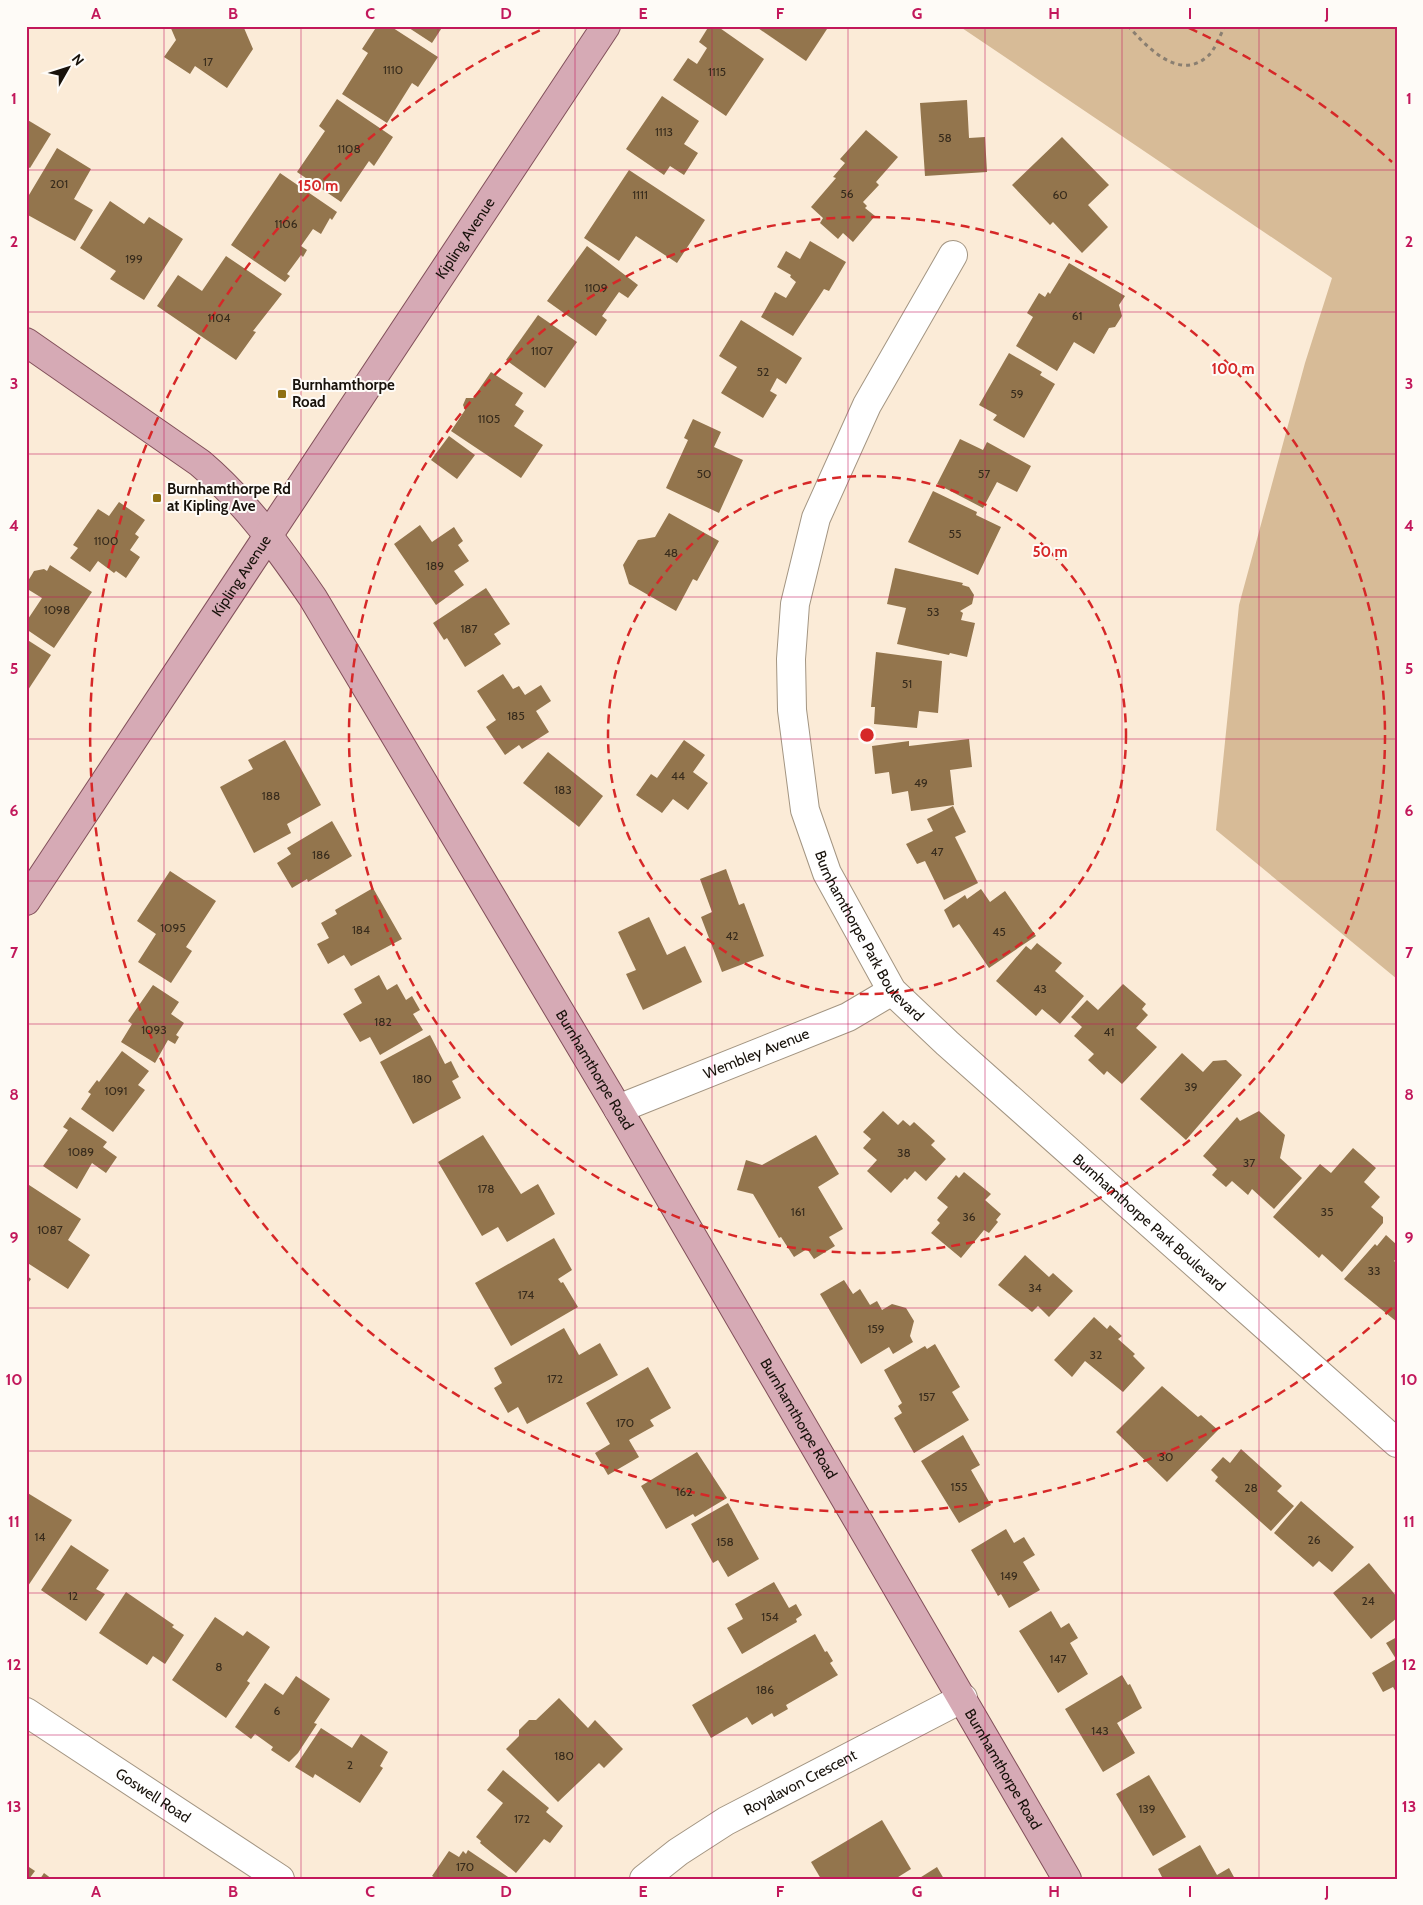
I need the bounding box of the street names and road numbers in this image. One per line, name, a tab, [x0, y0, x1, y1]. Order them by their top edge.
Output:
street label: Kipling Avenue	[432, 194, 499, 283]
street label: Kipling Avenue	[208, 532, 275, 620]
street label: Burnhamthorpe Park Boulevard	[811, 848, 927, 1025]
street label: Burnhamthorpe Road	[552, 1007, 637, 1133]
street label: Wembley Avenue	[701, 1024, 812, 1083]
street label: Burnhamthorpe Park Boulevard	[1069, 1150, 1229, 1295]
street label: Burnhamthorpe Road	[756, 1355, 841, 1482]
street label: Burnhamthorpe Road	[961, 1706, 1045, 1833]
street label: Royalavon Crescent	[741, 1746, 860, 1819]
street label: Goswell Road	[112, 1764, 194, 1827]

